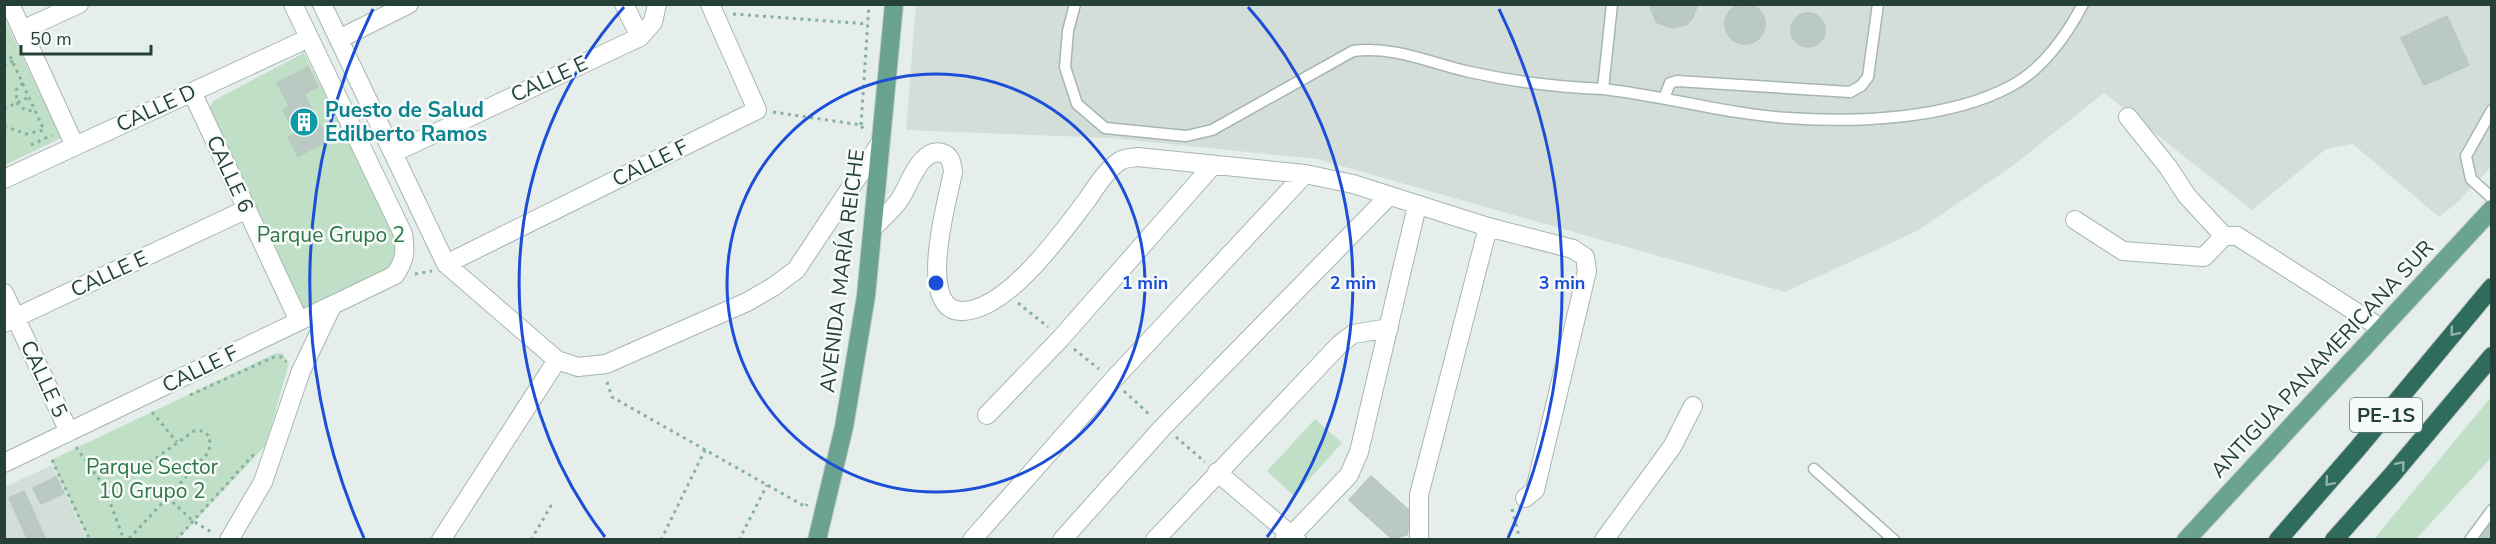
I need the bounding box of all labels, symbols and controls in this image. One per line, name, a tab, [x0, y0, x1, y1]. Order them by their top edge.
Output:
scale bar	[21, 18, 152, 56]
text: 50 m	[30, 27, 72, 51]
street label: CALLE E	[506, 49, 592, 109]
street label: CALLE D	[112, 77, 200, 139]
place label: Puesto de Salud Edilberto Ramos	[325, 96, 487, 148]
building icon: Puesto de Salud Edilberto Ramos	[288, 106, 320, 138]
street label: CALLE 6	[200, 131, 260, 217]
street label: CALLE F	[607, 133, 693, 193]
street label: AVENIDA MARÍA REICHE	[813, 148, 871, 394]
park label: Parque Grupo 2	[257, 221, 405, 249]
street label: ANTIGUA PANAMERICANA SUR	[2204, 234, 2440, 484]
street label: CALLE E	[66, 244, 152, 304]
text: 1 min	[1122, 271, 1168, 295]
text: 2 min	[1330, 271, 1376, 295]
text: 3 min	[1539, 271, 1585, 295]
centre of rings	[926, 273, 946, 293]
one-way arrow	[2450, 325, 2461, 336]
street label: CALLE 5	[14, 336, 74, 422]
street label: CALLE F	[157, 339, 243, 399]
road number: PE-1S	[2350, 398, 2422, 432]
park label: Parque Sector 10 Grupo 2	[86, 453, 219, 505]
one-way arrow	[2394, 461, 2405, 472]
one-way arrow	[2325, 475, 2336, 485]

